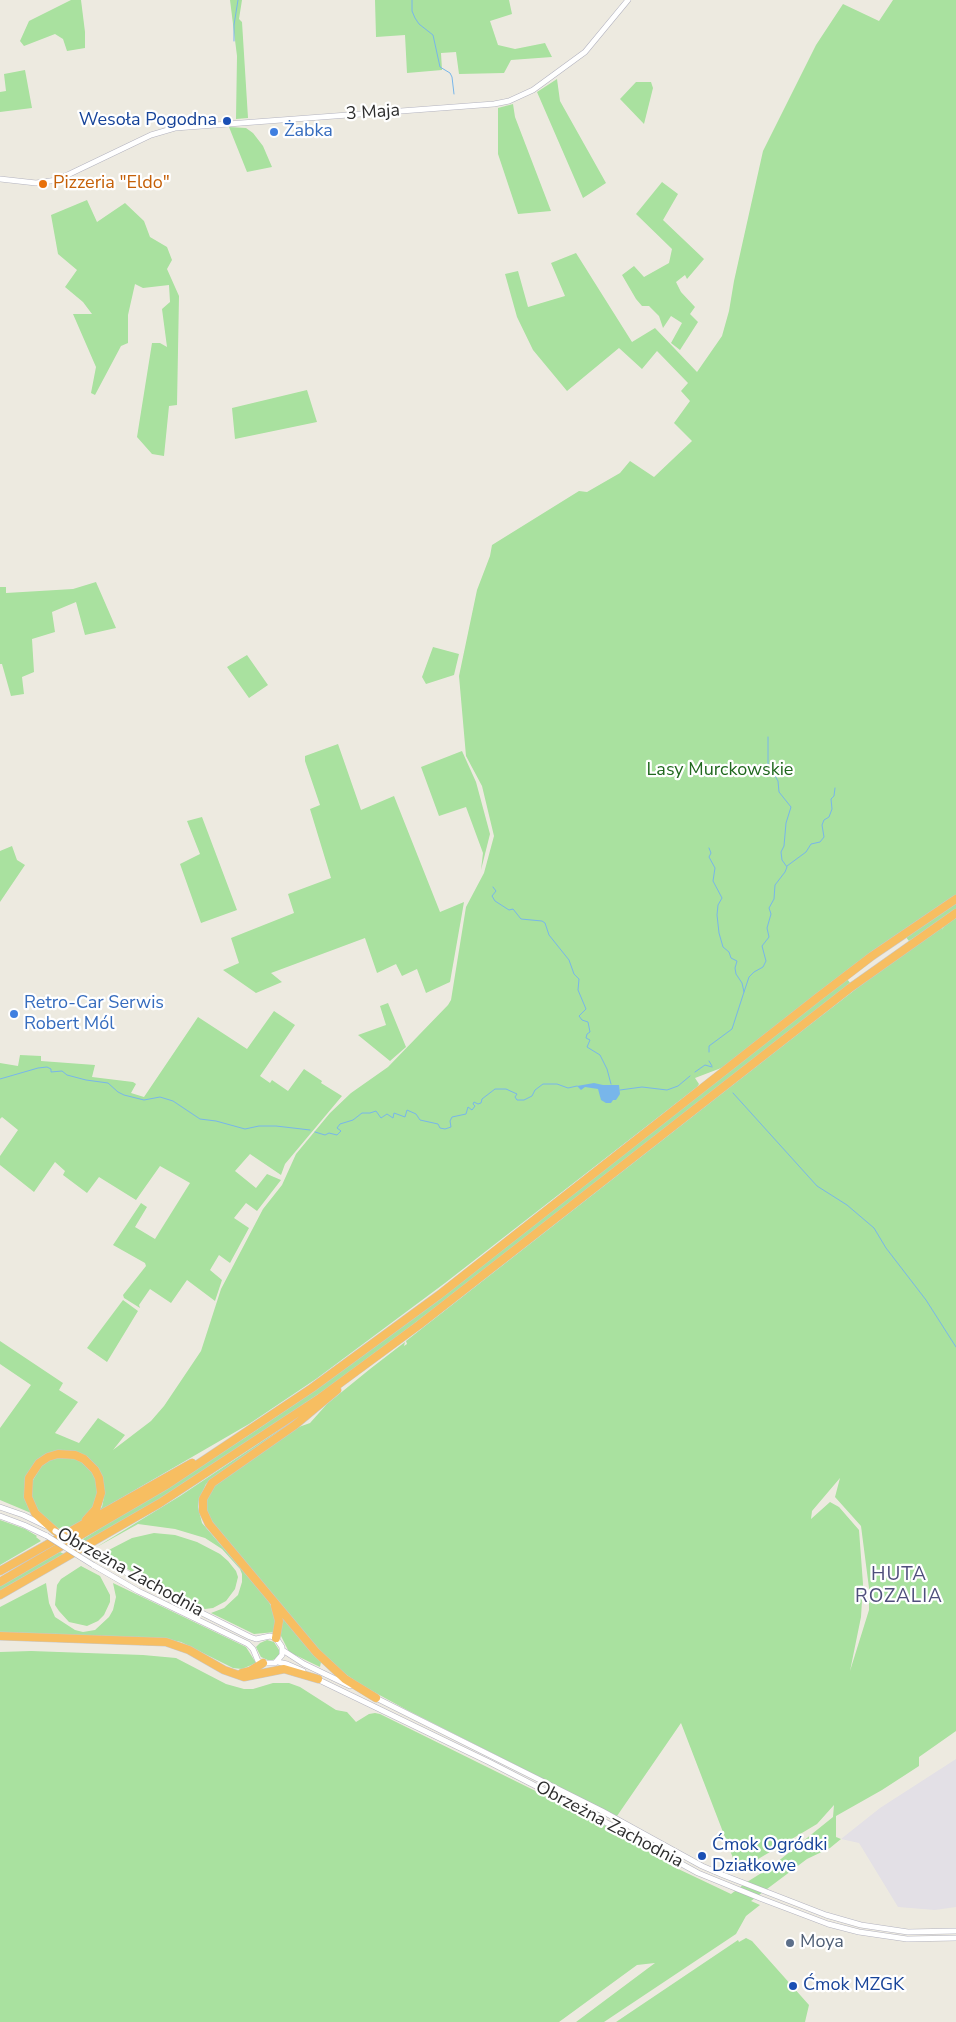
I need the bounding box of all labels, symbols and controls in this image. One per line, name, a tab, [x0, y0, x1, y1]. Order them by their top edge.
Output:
street label: 3 Maja	[345, 100, 401, 126]
place label: Wesoła Pogodna	[79, 110, 217, 132]
marker: Wesoła Pogodna	[221, 115, 233, 127]
place label: Żabka	[284, 121, 333, 143]
marker: Żabka	[268, 126, 280, 138]
place label: Pizzeria "Eldo"	[53, 173, 170, 195]
marker: Pizzeria "Eldo"	[37, 178, 49, 190]
park label: Lasy Murckowskie	[647, 760, 793, 782]
place label: Retro-Car Serwis Robert Mól	[24, 993, 164, 1036]
marker: Retro-Car Serwis Robert Mól	[8, 1008, 20, 1020]
street label: Obrzeżna Zachodnia	[53, 1524, 207, 1622]
district label: HUTA ROZALIA	[854, 1564, 944, 1608]
street label: Obrzeżna Zachodnia	[531, 1777, 687, 1873]
place label: Ćmok Ogródki Działkowe	[712, 1835, 828, 1878]
marker: Ćmok Ogródki Działkowe	[696, 1850, 708, 1862]
place label: Moya	[800, 1932, 844, 1954]
marker: Moya	[784, 1937, 796, 1949]
place label: Ćmok MZGK	[803, 1975, 904, 1997]
marker: Ćmok MZGK	[787, 1980, 799, 1992]

